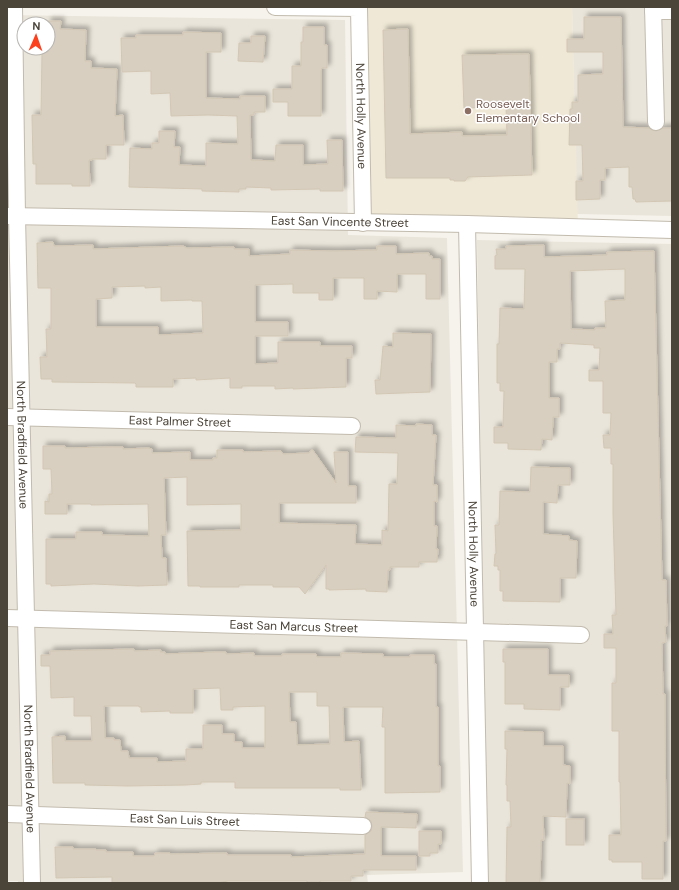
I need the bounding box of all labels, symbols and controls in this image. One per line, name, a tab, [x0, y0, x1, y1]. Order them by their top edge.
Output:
north arrow	[16, 16, 56, 56]
text: N	[32, 19, 41, 33]
street label: North Holly Avenue	[352, 63, 370, 169]
place label: Roosevelt Elementary School	[476, 96, 580, 126]
marker: Roosevelt Elementary School	[463, 106, 473, 116]
street label: East San Vincente Street	[271, 213, 409, 231]
street label: North Bradfield Avenue	[13, 381, 32, 509]
street label: East Palmer Street	[129, 412, 231, 431]
street label: North Holly Avenue	[464, 501, 483, 607]
street label: East San Marcus Street	[229, 617, 359, 636]
street label: North Bradfield Avenue	[20, 705, 39, 833]
street label: East San Luis Street	[130, 810, 240, 830]

